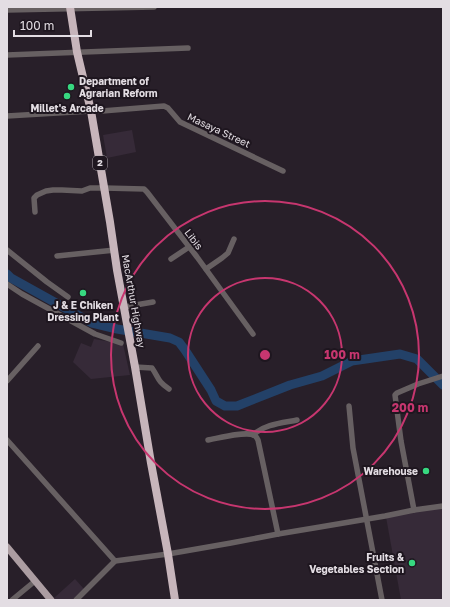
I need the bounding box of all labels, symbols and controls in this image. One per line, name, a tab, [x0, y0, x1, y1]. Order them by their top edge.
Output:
scale bar	[14, 12, 91, 38]
text: 100 m	[20, 18, 54, 33]
place label: Department of Agrarian Reform	[79, 75, 158, 99]
marker: Department of Agrarian Reform	[66, 82, 76, 92]
marker: Millet's Arcade	[62, 91, 72, 101]
place label: Millet's Arcade	[30, 102, 104, 114]
street label: Masaya Street	[186, 110, 252, 150]
road number: 2	[93, 156, 107, 170]
street label: Libis	[182, 226, 206, 252]
street label: MacArthur Highway	[120, 253, 148, 349]
marker: J & E Chiken Dressing Plant	[78, 288, 88, 298]
place label: J & E Chiken Dressing Plant	[47, 299, 119, 323]
text: 100 m	[324, 347, 360, 362]
centre of rings	[258, 348, 272, 362]
text: 200 m	[392, 400, 428, 415]
place label: Warehouse	[364, 465, 418, 477]
marker: Warehouse	[421, 466, 431, 476]
place label: Fruits & Vegetables Section	[309, 551, 405, 575]
marker: Fruits & Vegetables Section	[407, 558, 417, 568]

